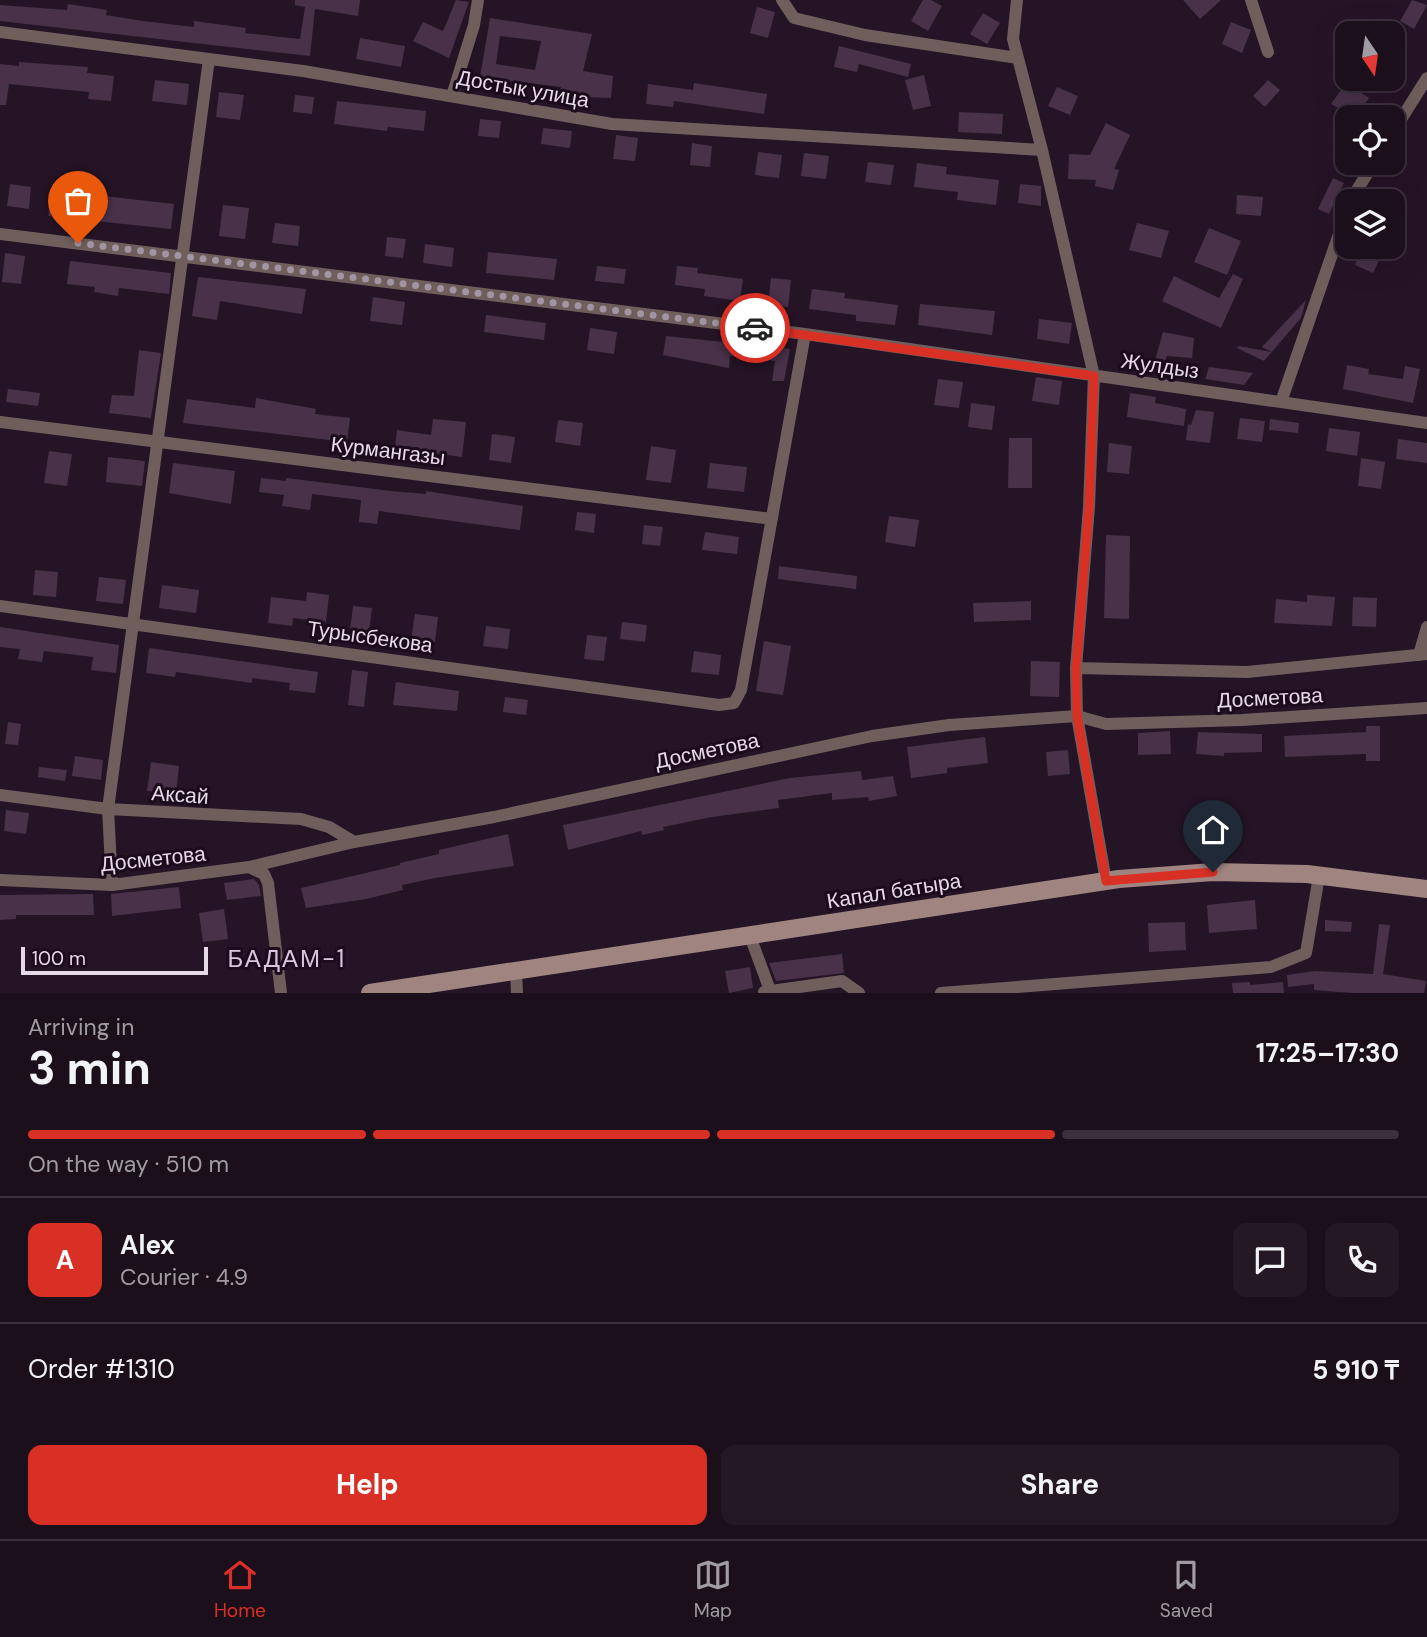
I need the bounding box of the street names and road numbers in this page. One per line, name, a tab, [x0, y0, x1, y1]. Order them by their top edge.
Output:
street label: Достык улица	[455, 64, 592, 114]
street label: Жулдыз	[1119, 347, 1201, 385]
street label: Курмангазы	[329, 430, 447, 472]
street label: Турысбекова	[305, 614, 435, 660]
street label: Досметова	[1216, 681, 1324, 715]
street label: Досметова	[652, 726, 762, 776]
street label: Аксай	[150, 779, 210, 811]
street label: Досметова	[99, 840, 207, 878]
street label: Капал батыра	[825, 867, 963, 915]

